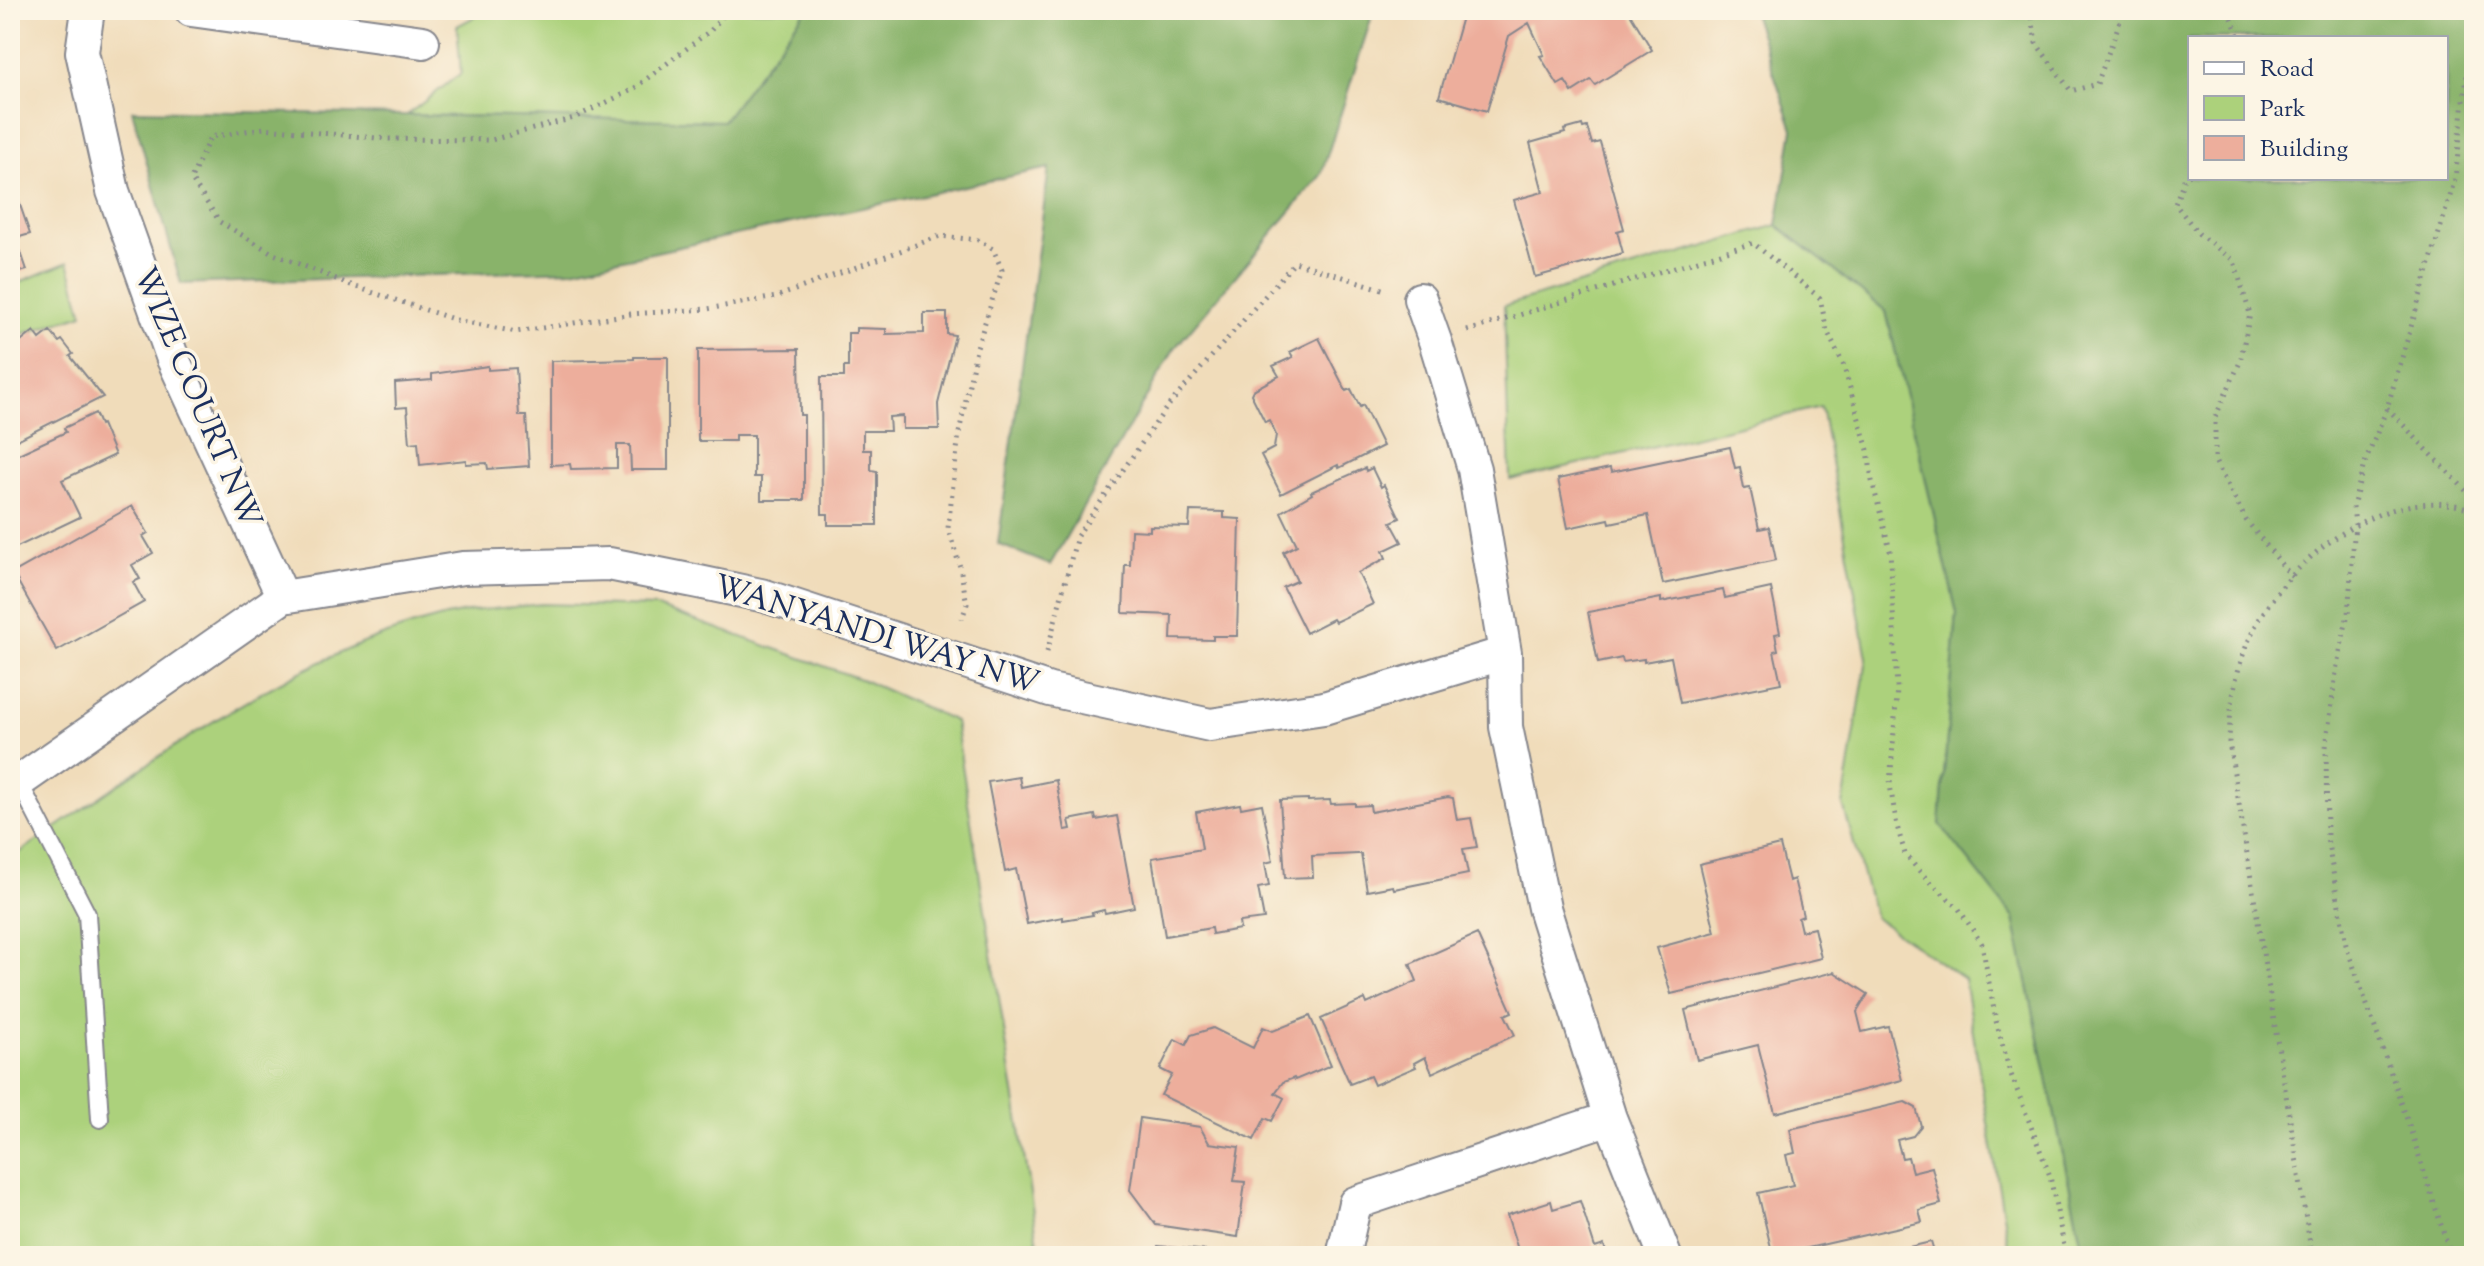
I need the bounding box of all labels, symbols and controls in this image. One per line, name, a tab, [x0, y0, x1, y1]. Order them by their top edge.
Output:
legend	[2188, 36, 2448, 180]
text: Road	[2260, 53, 2314, 87]
text: Park	[2260, 93, 2306, 127]
text: Building	[2260, 133, 2349, 167]
street label: WIZE COURT NW	[120, 260, 272, 536]
street label: WANYANDI WAY NW	[708, 565, 1044, 707]

